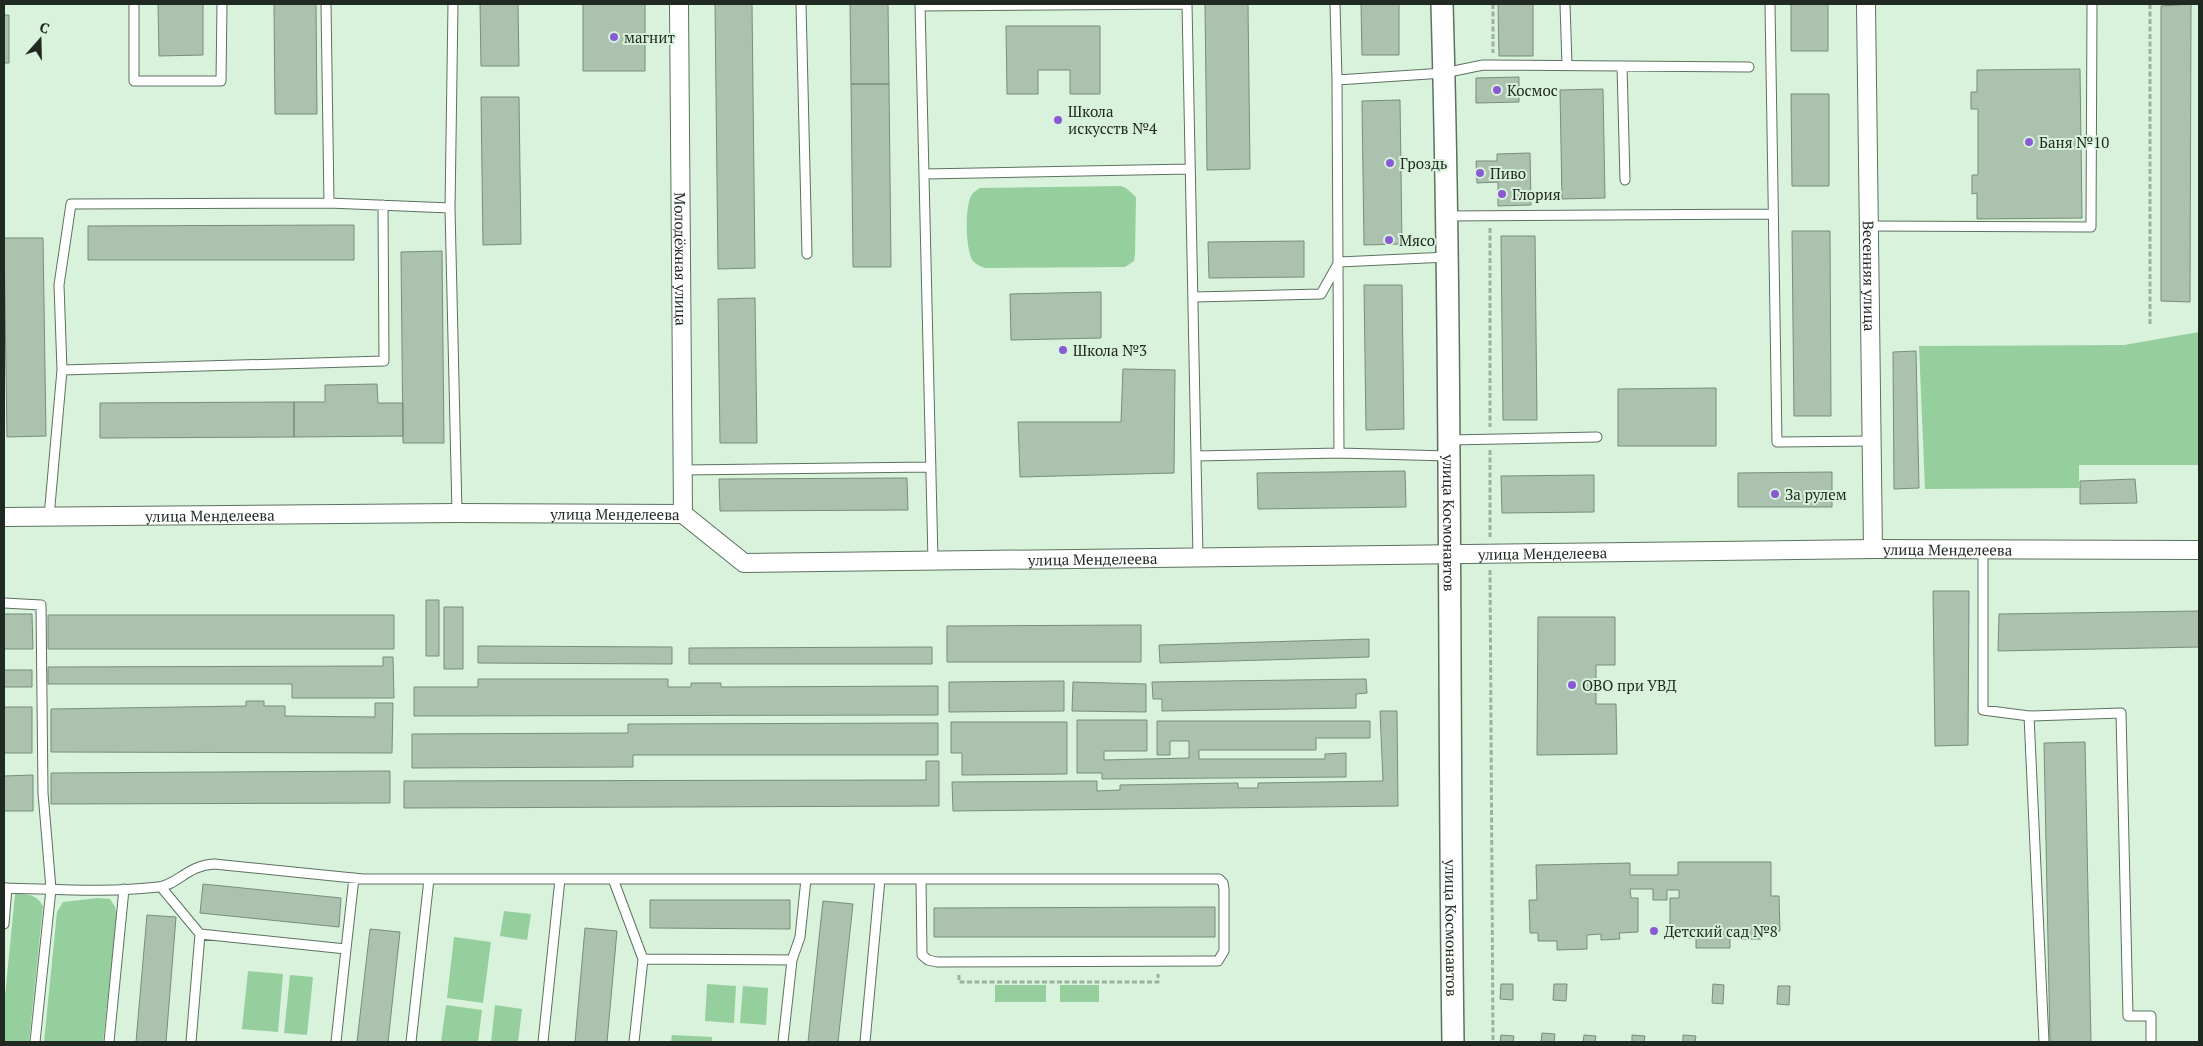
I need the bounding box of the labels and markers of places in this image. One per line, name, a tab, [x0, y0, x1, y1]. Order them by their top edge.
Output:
place label: магнит	[624, 27, 675, 47]
marker: магнит	[608, 31, 620, 43]
place label: Космос	[1507, 80, 1558, 100]
marker: Космос	[1491, 84, 1503, 96]
place label: Школа искусств №4	[1068, 101, 1157, 138]
marker: Школа искусств №4	[1052, 114, 1064, 126]
place label: Баня №10	[2039, 132, 2109, 152]
marker: Баня №10	[2023, 136, 2035, 148]
place label: Гроздь	[1400, 153, 1448, 173]
marker: Гроздь	[1384, 157, 1396, 169]
place label: Пиво	[1490, 163, 1526, 183]
marker: Пиво	[1474, 167, 1486, 179]
place label: Глория	[1512, 184, 1561, 204]
marker: Глория	[1496, 188, 1508, 200]
place label: Мясо	[1399, 230, 1435, 250]
marker: Мясо	[1383, 234, 1395, 246]
place label: Школа №3	[1073, 340, 1147, 360]
marker: Школа №3	[1057, 344, 1069, 356]
place label: За рулем	[1785, 484, 1847, 504]
marker: За рулем	[1769, 488, 1781, 500]
place label: ОВО при УВД	[1582, 675, 1677, 695]
marker: ОВО при УВД	[1566, 679, 1578, 691]
place label: Детский сад №8	[1664, 921, 1778, 941]
marker: Детский сад №8	[1648, 925, 1660, 937]

